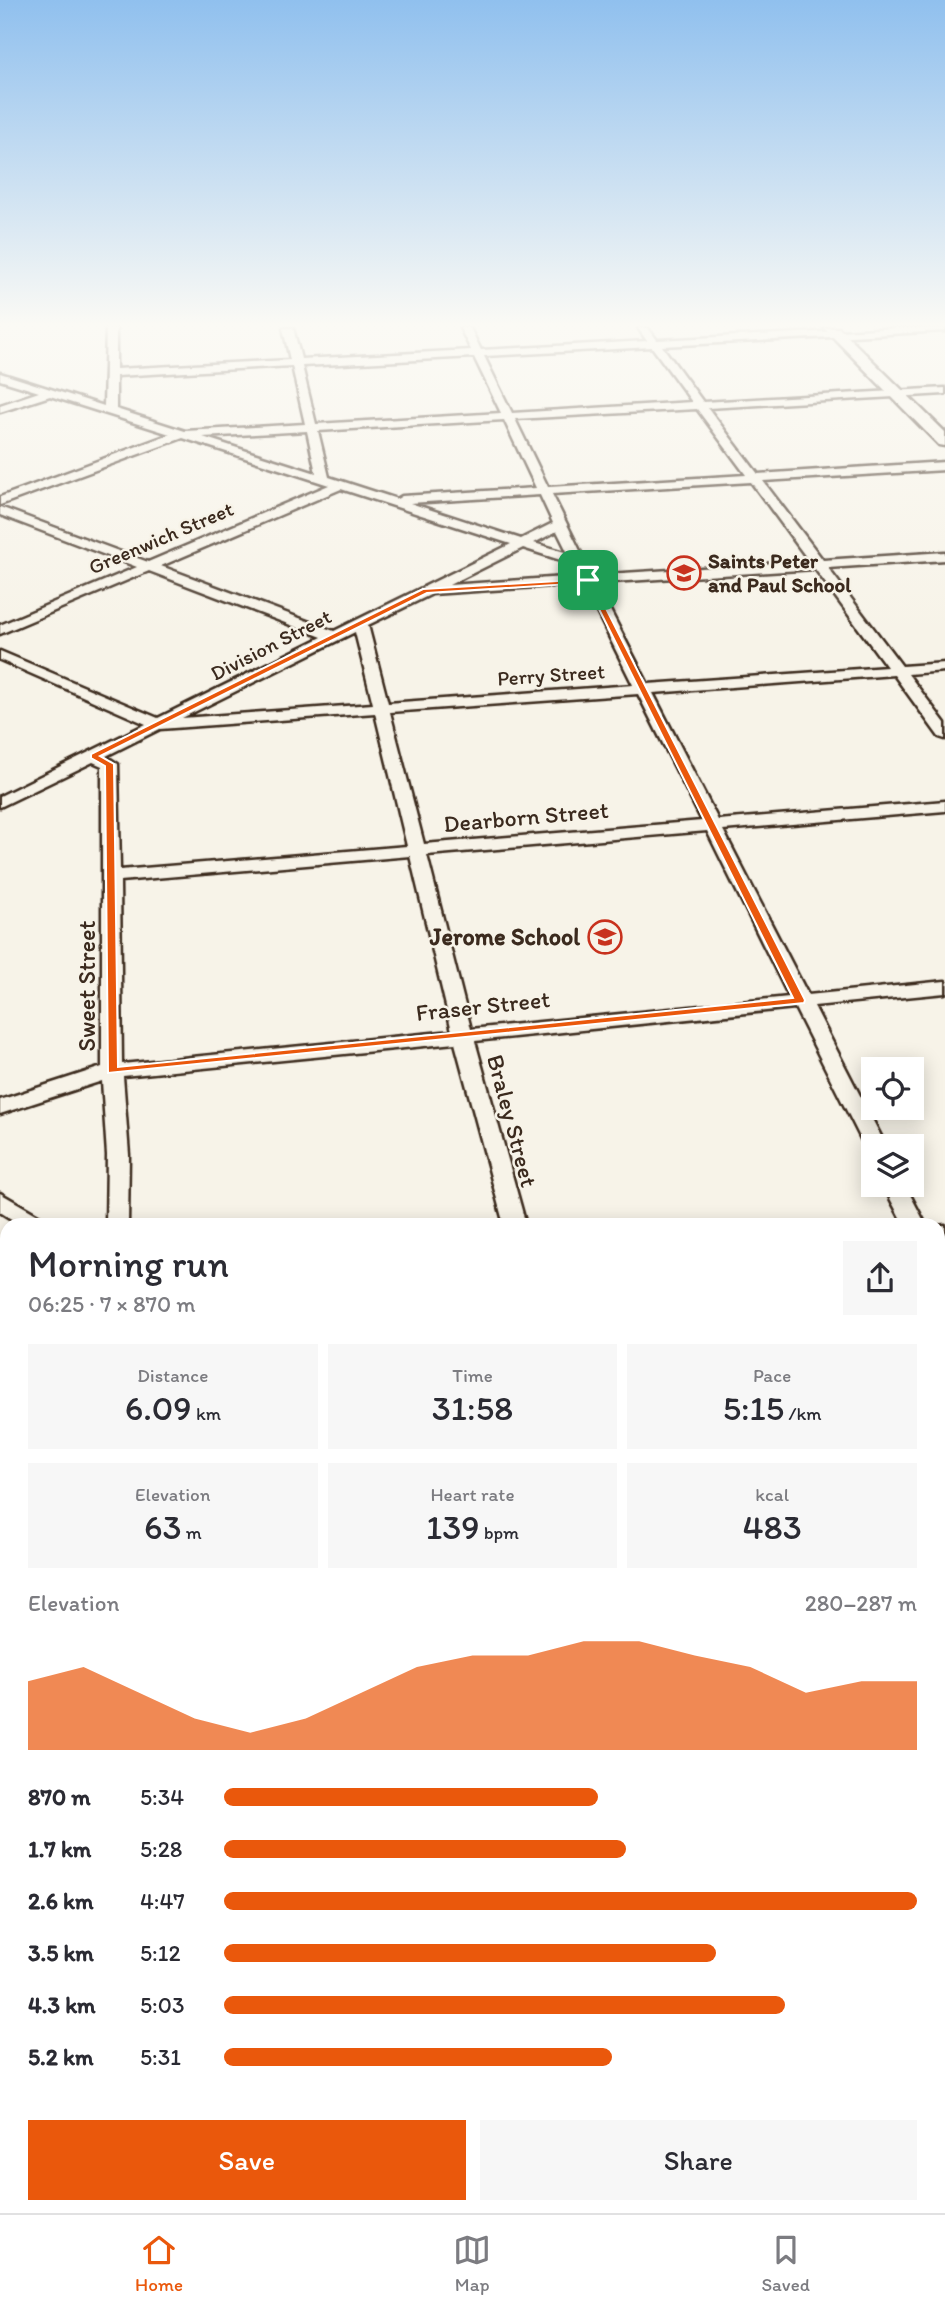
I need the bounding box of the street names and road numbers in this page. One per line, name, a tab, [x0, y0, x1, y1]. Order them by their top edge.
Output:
street label: Greenwich Street	[85, 496, 237, 579]
street label: Division Street	[206, 603, 335, 686]
street label: Perry Street	[496, 658, 606, 691]
street label: Dearborn Street	[442, 795, 610, 838]
street label: Sweet Street	[72, 920, 101, 1052]
street label: Fraser Street	[414, 984, 551, 1027]
street label: Braley Street	[481, 1051, 544, 1190]

